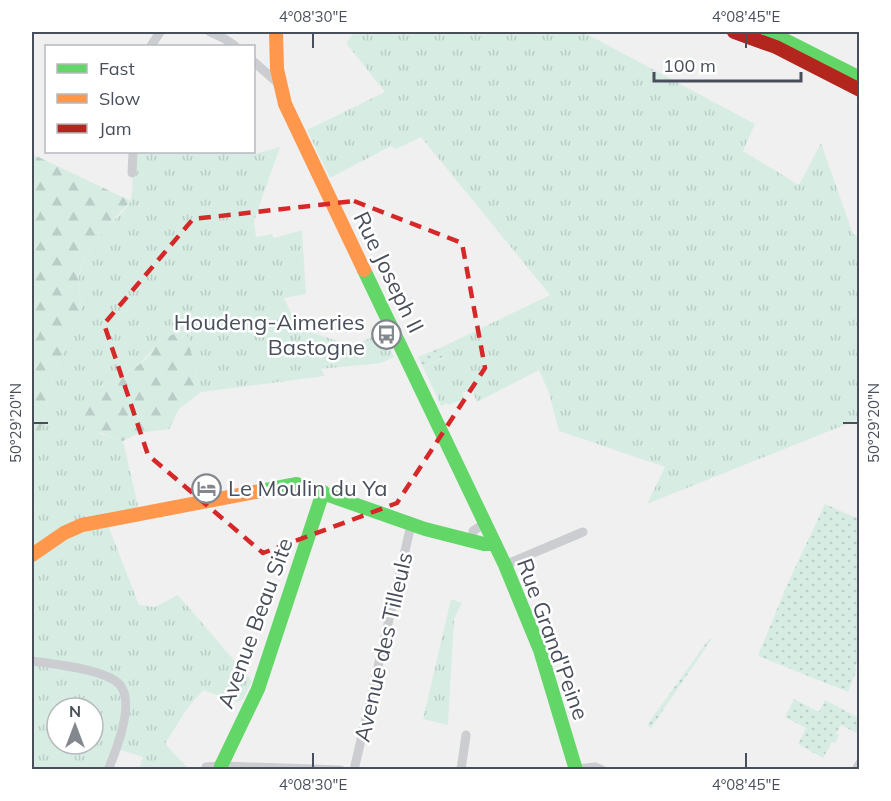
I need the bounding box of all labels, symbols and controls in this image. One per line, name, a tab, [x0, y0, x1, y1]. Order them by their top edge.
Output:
text: 4°08'30"E	[279, 7, 347, 26]
text: 4°08'45"E	[712, 7, 780, 26]
legend	[45, 45, 255, 153]
scale bar	[654, 45, 801, 83]
text: 100 m	[663, 54, 716, 77]
text: Fast	[99, 57, 135, 80]
text: Slow	[99, 87, 141, 110]
text: Jam	[99, 117, 132, 140]
street label: Rue Joseph II	[348, 207, 430, 337]
place label: Houdeng-Aimeries Bastogne	[174, 308, 365, 361]
bus stop icon: Houdeng-Aimeries Bastogne	[370, 319, 402, 351]
text: 50°29'20"N	[6, 383, 25, 463]
text: 50°29'20"N	[864, 383, 883, 463]
hotel icon: Le Moulin du Ya	[191, 472, 223, 504]
place label: Le Moulin du Ya	[228, 474, 387, 502]
street label: Avenue Beau Site	[211, 534, 299, 712]
street label: Avenue des Tilleuls	[348, 549, 418, 745]
street label: Rue Grand'Peine	[511, 555, 595, 723]
north arrow	[45, 696, 105, 756]
text: N	[69, 701, 81, 721]
text: 4°08'30"E	[279, 775, 347, 794]
text: 4°08'45"E	[712, 775, 780, 794]

